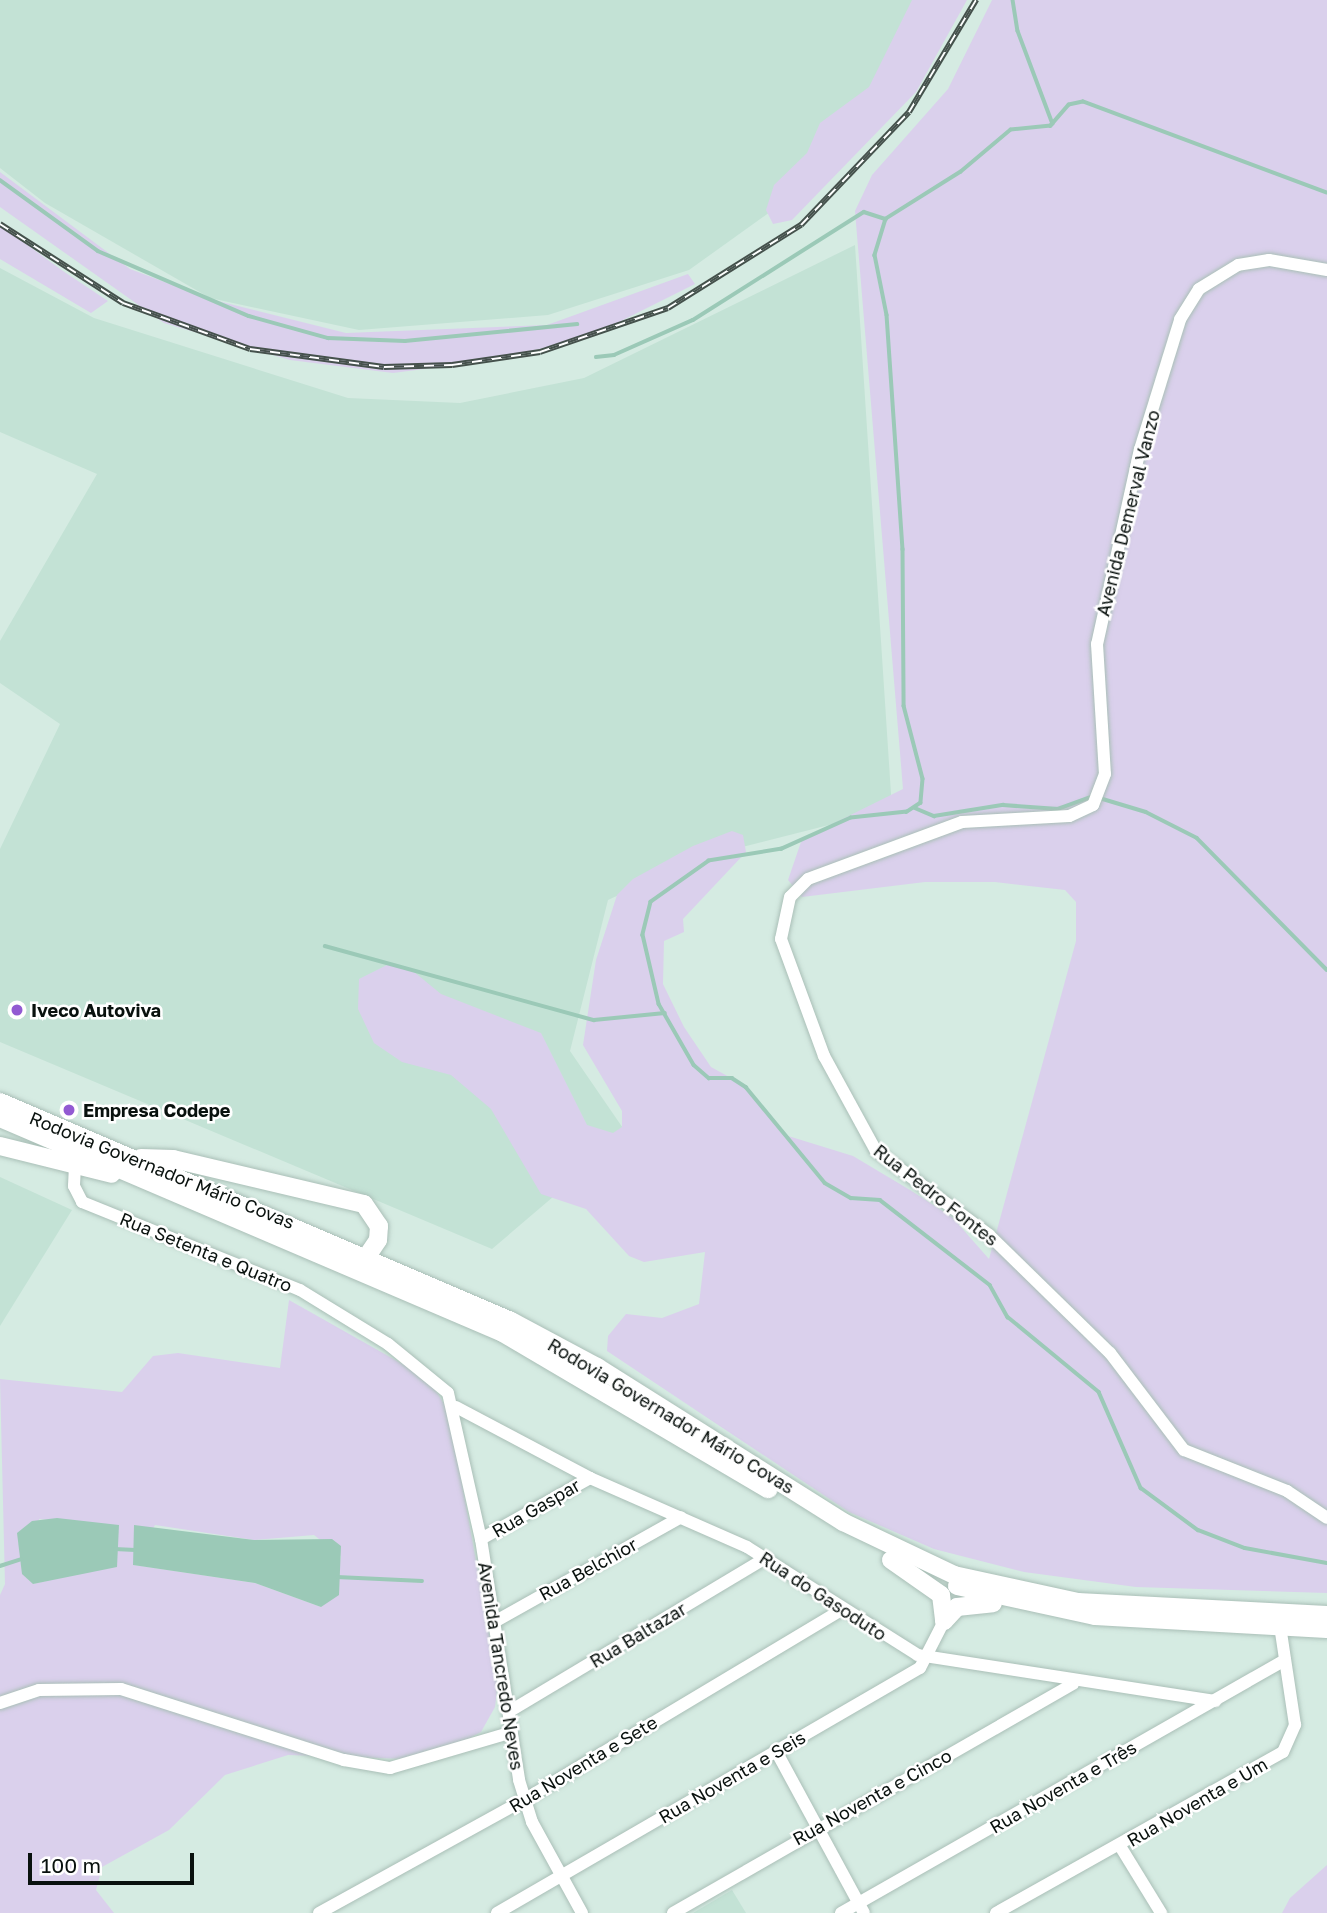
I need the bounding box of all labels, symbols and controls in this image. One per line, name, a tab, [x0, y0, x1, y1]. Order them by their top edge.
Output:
street label: Avenida Demerval Vanzo	[1092, 408, 1164, 618]
place label: Iveco Autoviva	[31, 999, 161, 1021]
marker: Iveco Autoviva	[9, 1002, 25, 1018]
place label: Empresa Codepe	[83, 1099, 230, 1121]
marker: Empresa Codepe	[61, 1102, 77, 1118]
street label: Rodovia Governador Mário Covas	[26, 1107, 298, 1233]
street label: Rua Pedro Fontes	[869, 1140, 1003, 1250]
street label: Rua Setenta e Quatro	[117, 1208, 295, 1296]
street label: Rodovia Governador Mário Covas	[544, 1334, 798, 1498]
street label: Rua Gaspar	[488, 1474, 584, 1542]
street label: Rua Belchior	[535, 1533, 641, 1605]
street label: Rua do Gasoduto	[755, 1547, 891, 1645]
street label: Avenida Tancredo Neves	[474, 1560, 528, 1772]
street label: Rua Baltazar	[586, 1598, 690, 1672]
street label: Rua Noventa e Sete	[505, 1711, 661, 1817]
street label: Rua Noventa e Seis	[655, 1726, 809, 1828]
street label: Rua Noventa e Três	[986, 1736, 1140, 1838]
street label: Rua Noventa e Cinco	[789, 1744, 955, 1850]
street label: Rua Noventa e Um	[1123, 1753, 1271, 1851]
scale bar	[32, 1840, 198, 1884]
text: 100 m	[41, 1852, 101, 1878]

